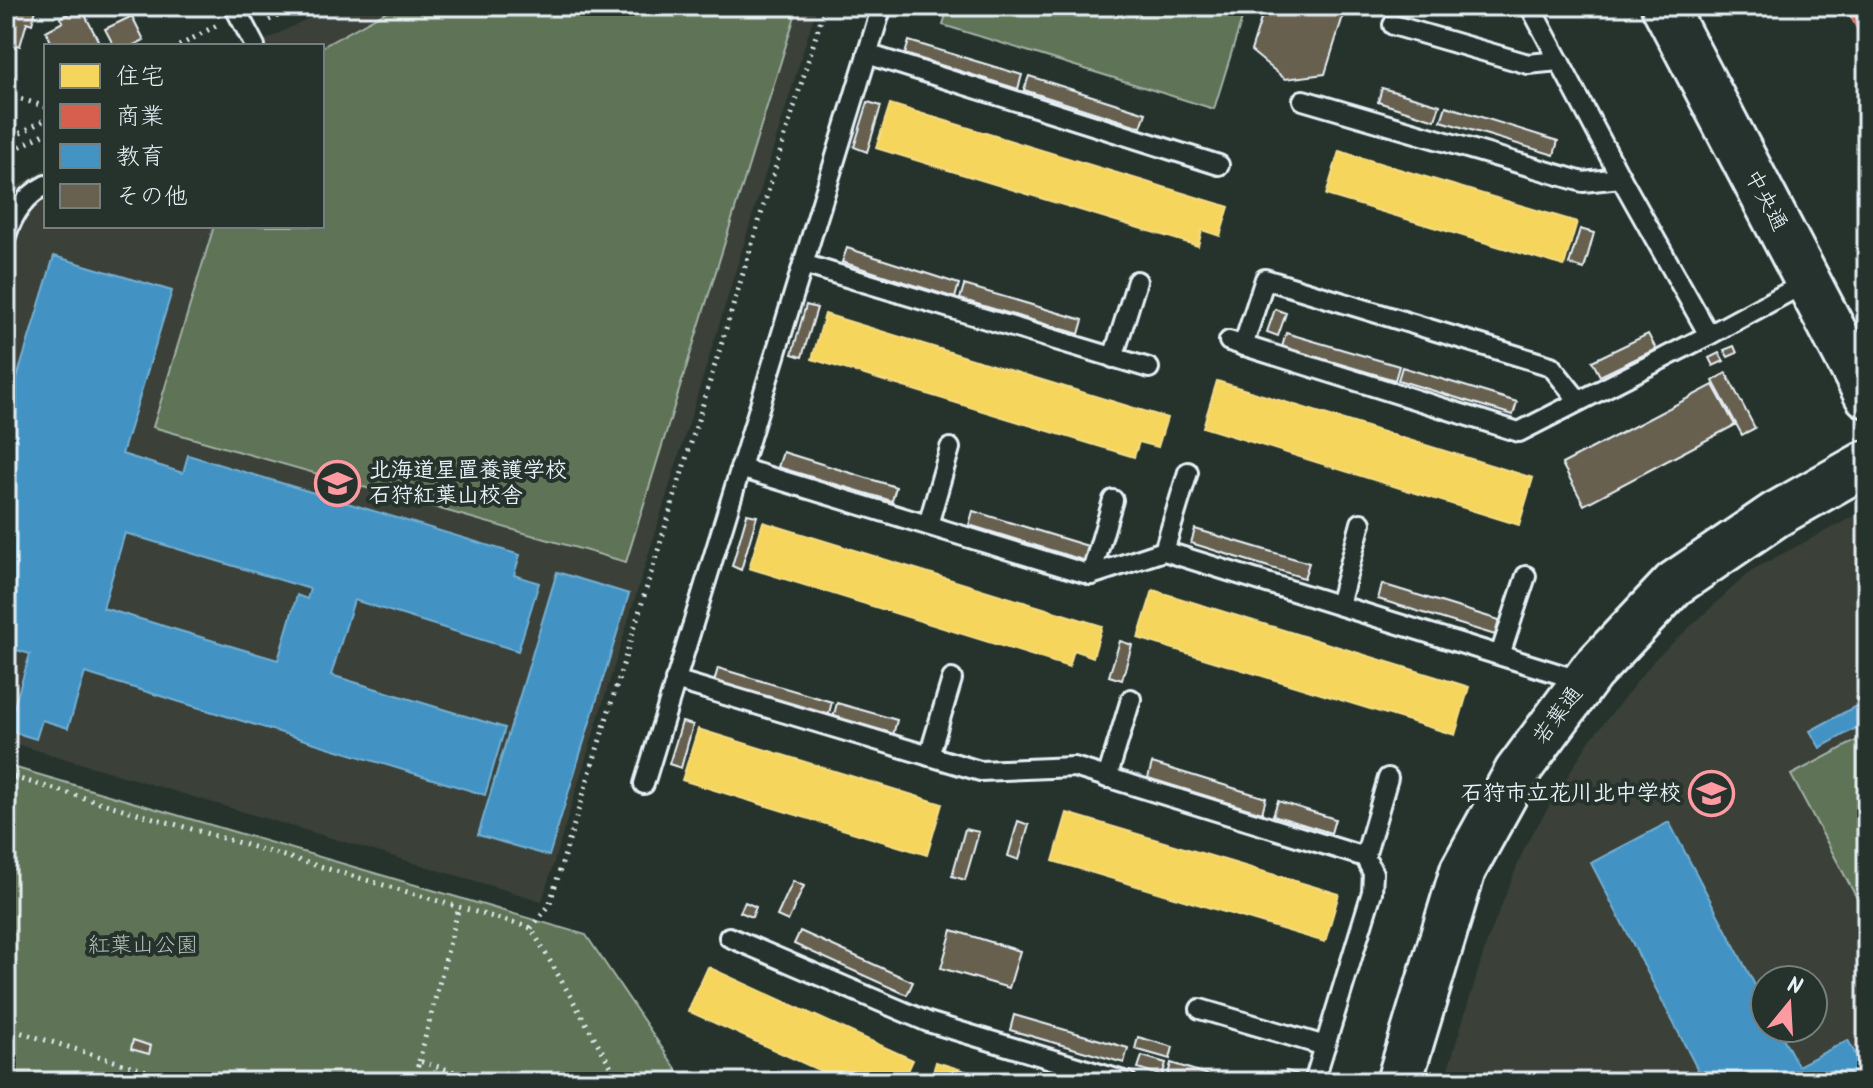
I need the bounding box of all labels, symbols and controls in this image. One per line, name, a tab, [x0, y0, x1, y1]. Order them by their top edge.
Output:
legend	[44, 44, 324, 228]
text: 住宅	[116, 58, 164, 97]
text: 商業	[116, 98, 164, 137]
text: 教育	[116, 138, 164, 177]
street label: 中央通	[1734, 164, 1796, 238]
text: その他	[116, 178, 188, 217]
place label: 北海道星置養護学校 石狩紅葉山校舎	[369, 454, 567, 514]
school or university icon: 北海道星置養護学校 石狩紅葉山校舎	[314, 460, 362, 508]
street label: 若葉通	[1525, 679, 1593, 753]
school or university icon: 石狩市立花川北中学校	[1688, 770, 1736, 818]
place label: 石狩市立花川北中学校	[1461, 777, 1681, 812]
park label: 紅葉山公園	[88, 929, 198, 964]
north arrow	[1749, 964, 1829, 1044]
text: N	[1782, 969, 1807, 1006]

